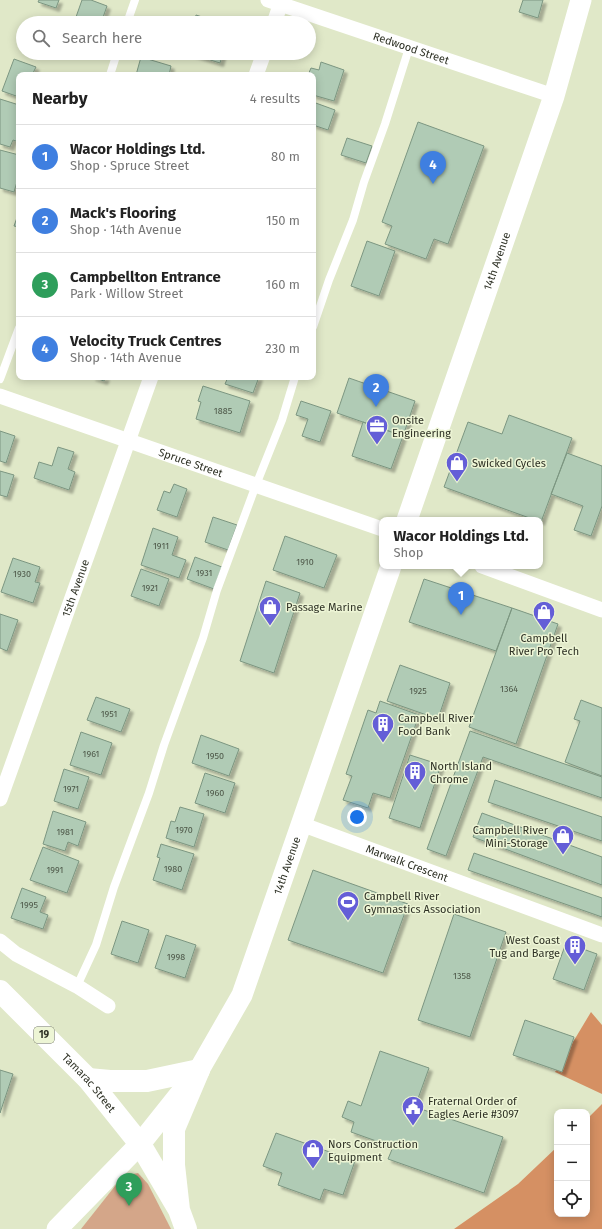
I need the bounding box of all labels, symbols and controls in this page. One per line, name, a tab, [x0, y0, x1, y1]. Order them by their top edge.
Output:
search box	[16, 16, 316, 60]
icon: search	[30, 27, 52, 49]
text: Search here	[62, 29, 142, 47]
street label: Redwood Street	[372, 29, 451, 67]
text: Nearby	[32, 88, 87, 109]
text: 4 results	[250, 91, 300, 106]
text: Wacor Holdings Ltd.	[70, 140, 205, 158]
text: 1	[42, 149, 48, 164]
text: 80 m	[271, 149, 300, 164]
pin: 4	[420, 151, 446, 184]
text: Shop · Spruce Street	[70, 158, 189, 173]
text: Mack's Flooring	[70, 204, 176, 222]
text: 2	[42, 213, 48, 228]
text: 150 m	[266, 213, 300, 228]
text: Shop · 14th Avenue	[70, 222, 181, 237]
street label: 14th Avenue	[481, 230, 513, 292]
text: Campbellton Entrance	[70, 268, 221, 286]
text: 3	[42, 277, 48, 292]
text: 160 m	[266, 277, 300, 292]
text: Park · Willow Street	[70, 286, 183, 301]
text: Velocity Truck Centres	[70, 332, 221, 350]
text: 4	[41, 341, 49, 356]
text: 230 m	[265, 341, 300, 356]
text: Shop · 14th Avenue	[70, 350, 181, 365]
pin: 2	[363, 374, 389, 407]
house number: 1885	[214, 406, 233, 416]
office icon: Onsite Engineering	[364, 413, 390, 446]
place label: Onsite Engineering	[392, 414, 451, 440]
street label: Spruce Street	[157, 445, 225, 480]
shop icon: Swicked Cycles	[444, 450, 470, 483]
place label: Swicked Cycles	[472, 457, 546, 470]
popup	[379, 517, 543, 569]
text: Wacor Holdings Ltd.	[393, 527, 529, 545]
house number: 1911	[153, 541, 169, 551]
text: Shop	[393, 545, 424, 560]
house number: 1910	[296, 557, 314, 567]
street label: 15th Avenue	[59, 558, 92, 619]
house number: 1931	[196, 568, 212, 578]
house number: 1930	[13, 569, 31, 579]
pin: 1	[448, 582, 474, 615]
house number: 1921	[142, 583, 158, 593]
shop icon: Passage Marine	[257, 594, 283, 627]
shop icon: Campbell River Pro Tech	[531, 599, 557, 632]
place label: Passage Marine	[286, 601, 362, 614]
place label: Campbell River Pro Tech	[509, 632, 579, 658]
house number: 1364	[500, 684, 518, 694]
house number: 1925	[409, 686, 427, 696]
house number: 1951	[101, 709, 117, 719]
building icon: Campbell River Food Bank	[370, 711, 396, 744]
place label: Campbell River Food Bank	[398, 712, 474, 738]
house number: 1961	[83, 749, 99, 759]
house number: 1950	[206, 751, 224, 761]
building icon: North Island Chrome	[402, 759, 428, 792]
place label: North Island Chrome	[430, 760, 492, 786]
house number: 1971	[63, 784, 79, 794]
house number: 1960	[206, 788, 224, 798]
your location	[347, 807, 367, 827]
shop icon: Campbell River Mini-Storage	[550, 823, 576, 856]
place label: Campbell River Mini-Storage	[473, 824, 549, 850]
house number: 1970	[175, 825, 193, 835]
house number: 1981	[56, 827, 74, 837]
street label: 14th Avenue	[271, 835, 303, 896]
street label: Marwalk Crescent	[364, 842, 450, 884]
house number: 1980	[164, 864, 182, 874]
house number: 1991	[46, 865, 64, 875]
sports icon: Campbell River Gymnastics Association	[335, 889, 361, 922]
place label: Campbell River Gymnastics Association	[364, 890, 481, 916]
house number: 1995	[20, 900, 38, 910]
building icon: West Coast Tug and Barge	[562, 933, 588, 966]
place label: West Coast Tug and Barge	[490, 934, 560, 960]
house number: 1998	[167, 952, 185, 962]
house number: 1358	[453, 971, 471, 981]
road number: 19	[34, 1027, 54, 1043]
street label: Tamarac Street	[60, 1051, 119, 1115]
public building icon: Fraternal Order of Eagles Aerie #3097	[400, 1094, 426, 1127]
place label: Fraternal Order of Eagles Aerie #3097	[428, 1095, 519, 1121]
map controls	[554, 1109, 590, 1217]
button: +	[554, 1109, 590, 1145]
shop icon: Nors Construction Equipment	[300, 1137, 326, 1170]
place label: Nors Construction Equipment	[328, 1138, 418, 1164]
button: −	[554, 1145, 590, 1181]
pin: 3	[116, 1173, 142, 1206]
button: locate	[554, 1181, 590, 1217]

